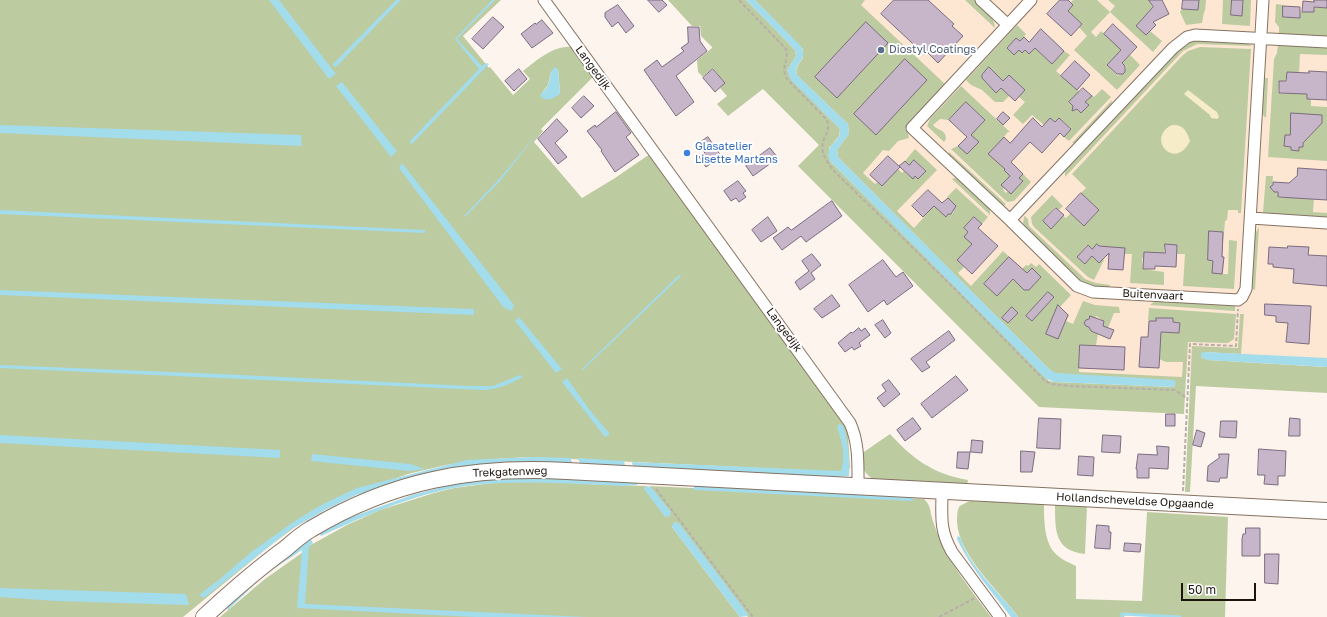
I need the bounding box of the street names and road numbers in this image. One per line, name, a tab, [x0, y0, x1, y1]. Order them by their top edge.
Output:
street label: Langedijk	[573, 43, 613, 93]
street label: Buitenvaart	[1122, 287, 1184, 303]
street label: Langedijk	[764, 305, 804, 355]
street label: Trekgatenweg	[472, 464, 548, 480]
street label: Hollandscheveldse Opgaande	[1056, 490, 1214, 512]

